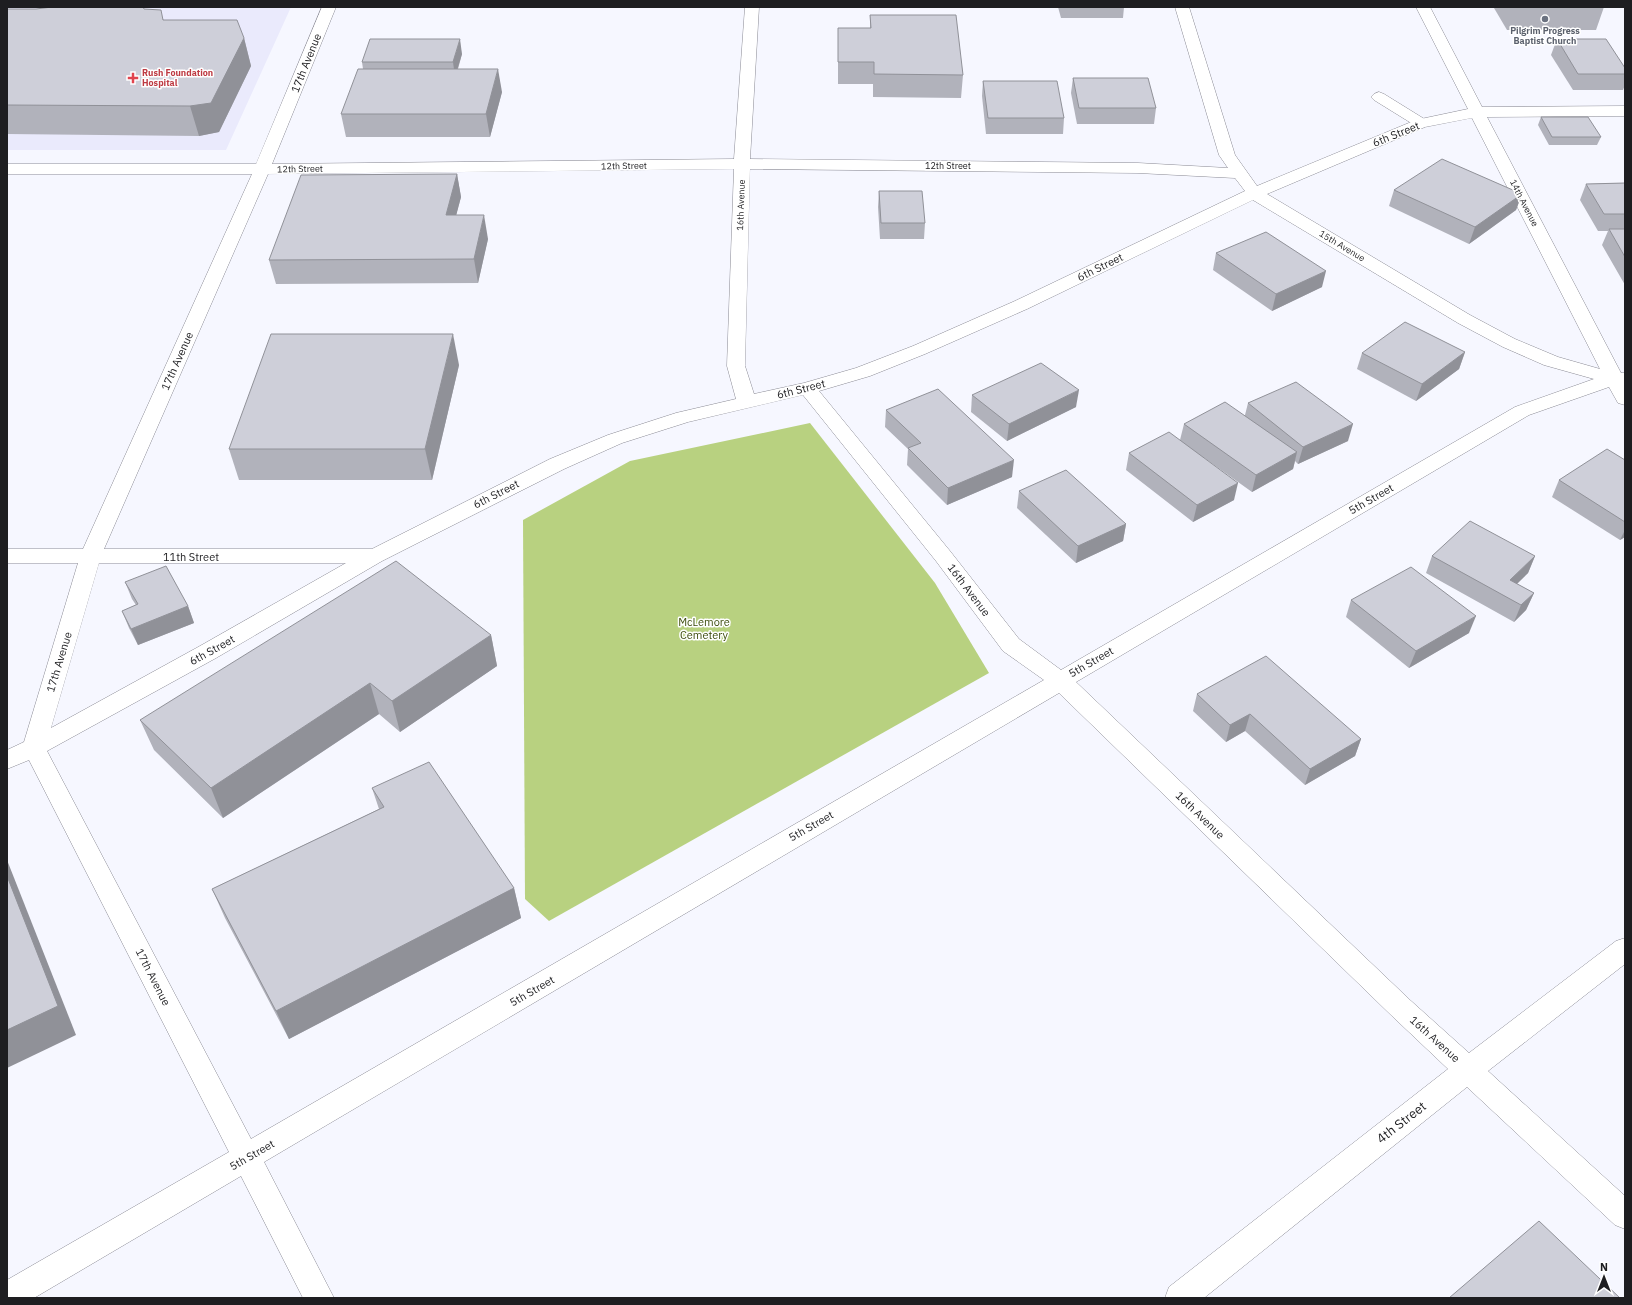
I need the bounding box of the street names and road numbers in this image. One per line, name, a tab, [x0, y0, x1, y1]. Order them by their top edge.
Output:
street label: 17th Avenue	[288, 31, 324, 95]
street label: 6th Street	[1370, 118, 1422, 150]
street label: 12th Street	[601, 160, 647, 171]
street label: 12th Street	[925, 160, 971, 171]
street label: 12th Street	[277, 163, 323, 174]
street label: 14th Avenue	[1508, 177, 1541, 228]
street label: 16th Avenue	[734, 179, 747, 231]
street label: 15th Avenue	[1317, 228, 1367, 264]
street label: 6th Street	[1075, 250, 1125, 284]
street label: 17th Avenue	[158, 330, 196, 392]
street label: 6th Street	[775, 376, 827, 402]
street label: 6th Street	[471, 476, 521, 511]
street label: 5th Street	[1346, 481, 1396, 517]
street label: 11th Street	[163, 550, 219, 564]
street label: 16th Avenue	[945, 561, 993, 619]
street label: 17th Avenue	[43, 630, 75, 694]
street label: 6th Street	[187, 632, 237, 668]
street label: 5th Street	[1066, 644, 1116, 680]
street label: 16th Avenue	[1173, 788, 1227, 842]
street label: 5th Street	[786, 808, 836, 844]
street label: 17th Avenue	[133, 946, 173, 1008]
street label: 5th Street	[507, 973, 557, 1009]
street label: 16th Avenue	[1407, 1013, 1463, 1065]
street label: 4th Street	[1373, 1098, 1430, 1147]
street label: 5th Street	[227, 1137, 277, 1173]

